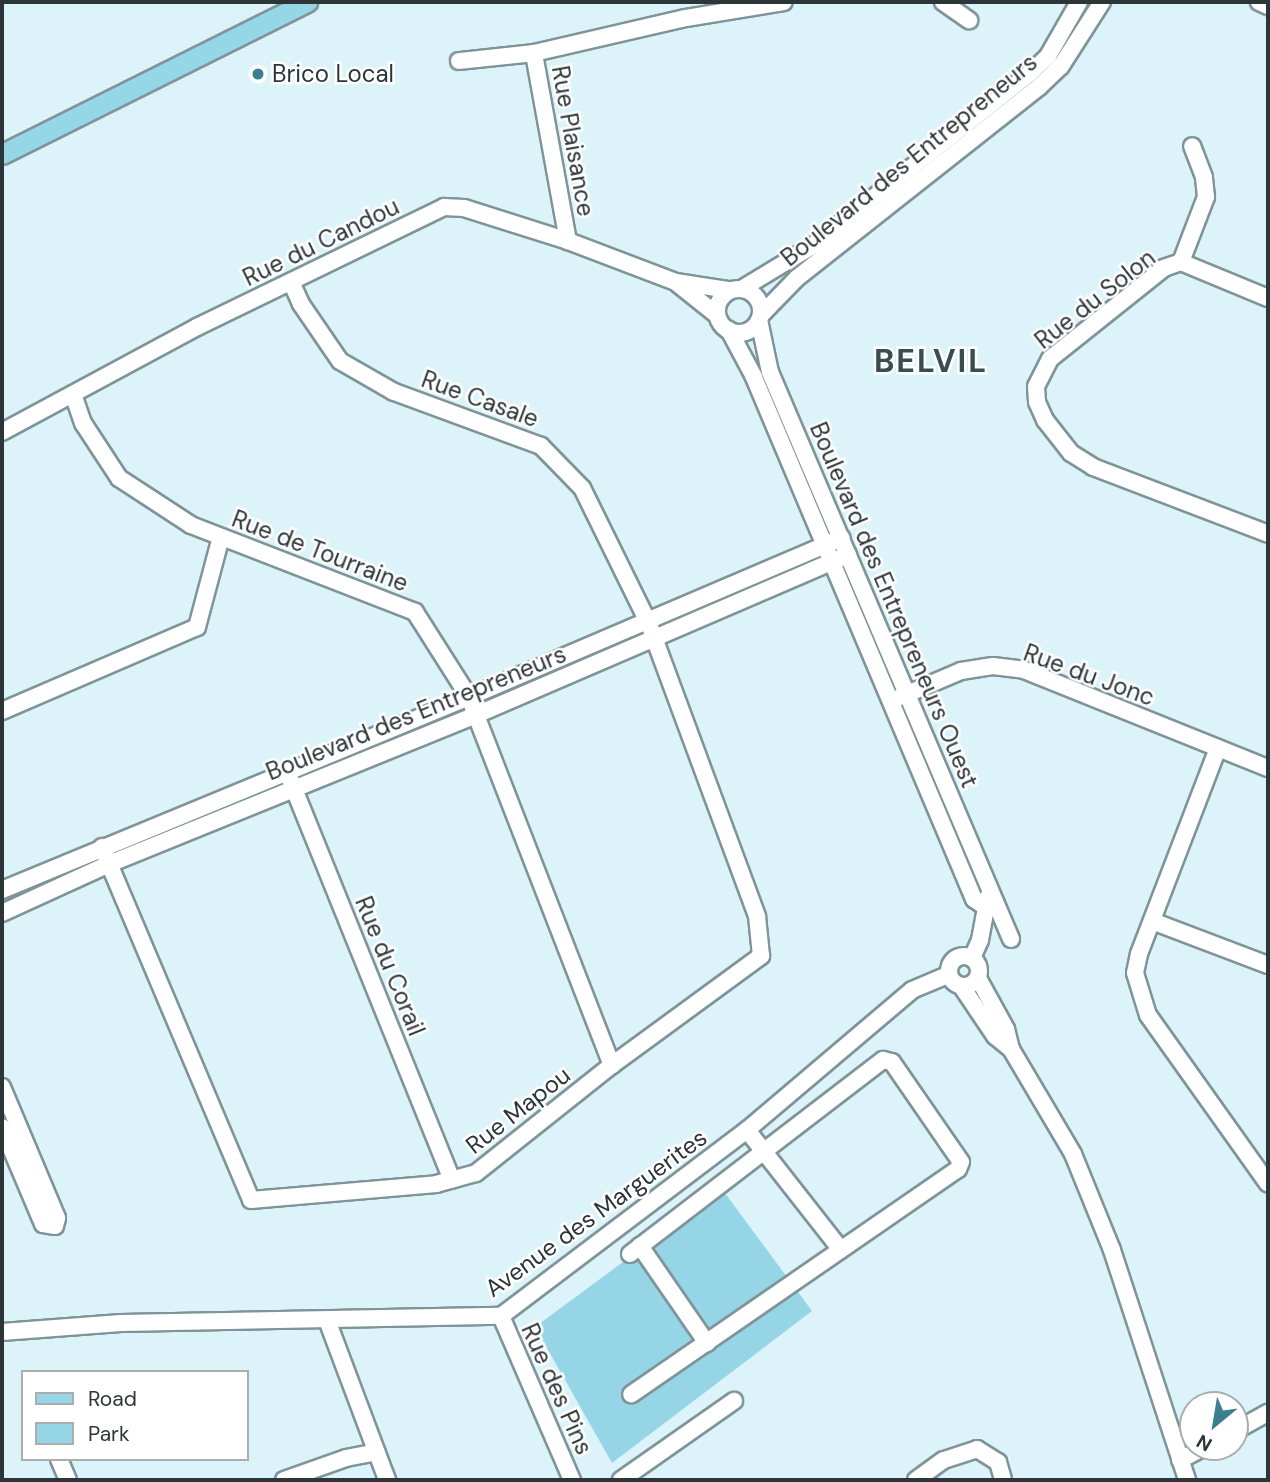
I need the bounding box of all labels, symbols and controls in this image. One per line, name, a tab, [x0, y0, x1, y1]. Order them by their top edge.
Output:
street label: Boulevard des Entrepreneurs	[775, 48, 1043, 272]
place label: Brico Local	[272, 60, 394, 88]
street label: Rue Plaisance	[546, 63, 600, 219]
marker: Brico Local	[250, 66, 266, 82]
street label: Rue du Candou	[238, 192, 404, 292]
street label: Rue du Solon	[1029, 243, 1161, 355]
district label: BELVIL	[875, 342, 987, 380]
street label: Rue Casale	[418, 365, 542, 433]
street label: Boulevard des Entrepreneurs Ouest	[804, 418, 984, 792]
street label: Rue de Tourraine	[228, 504, 412, 598]
street label: Rue du Jonc	[1020, 638, 1158, 712]
street label: Boulevard des Entrepreneurs	[262, 640, 570, 786]
street label: Rue du Corail	[349, 892, 431, 1040]
street label: Rue Mapou	[460, 1060, 576, 1160]
street label: Avenue des Marguerites	[480, 1123, 712, 1303]
street label: Rue des Pins	[515, 1319, 599, 1459]
legend	[21, 1370, 248, 1461]
text: Road	[88, 1385, 137, 1413]
north arrow	[1179, 1391, 1249, 1461]
text: Park	[88, 1420, 129, 1448]
text: N	[1192, 1429, 1217, 1457]

